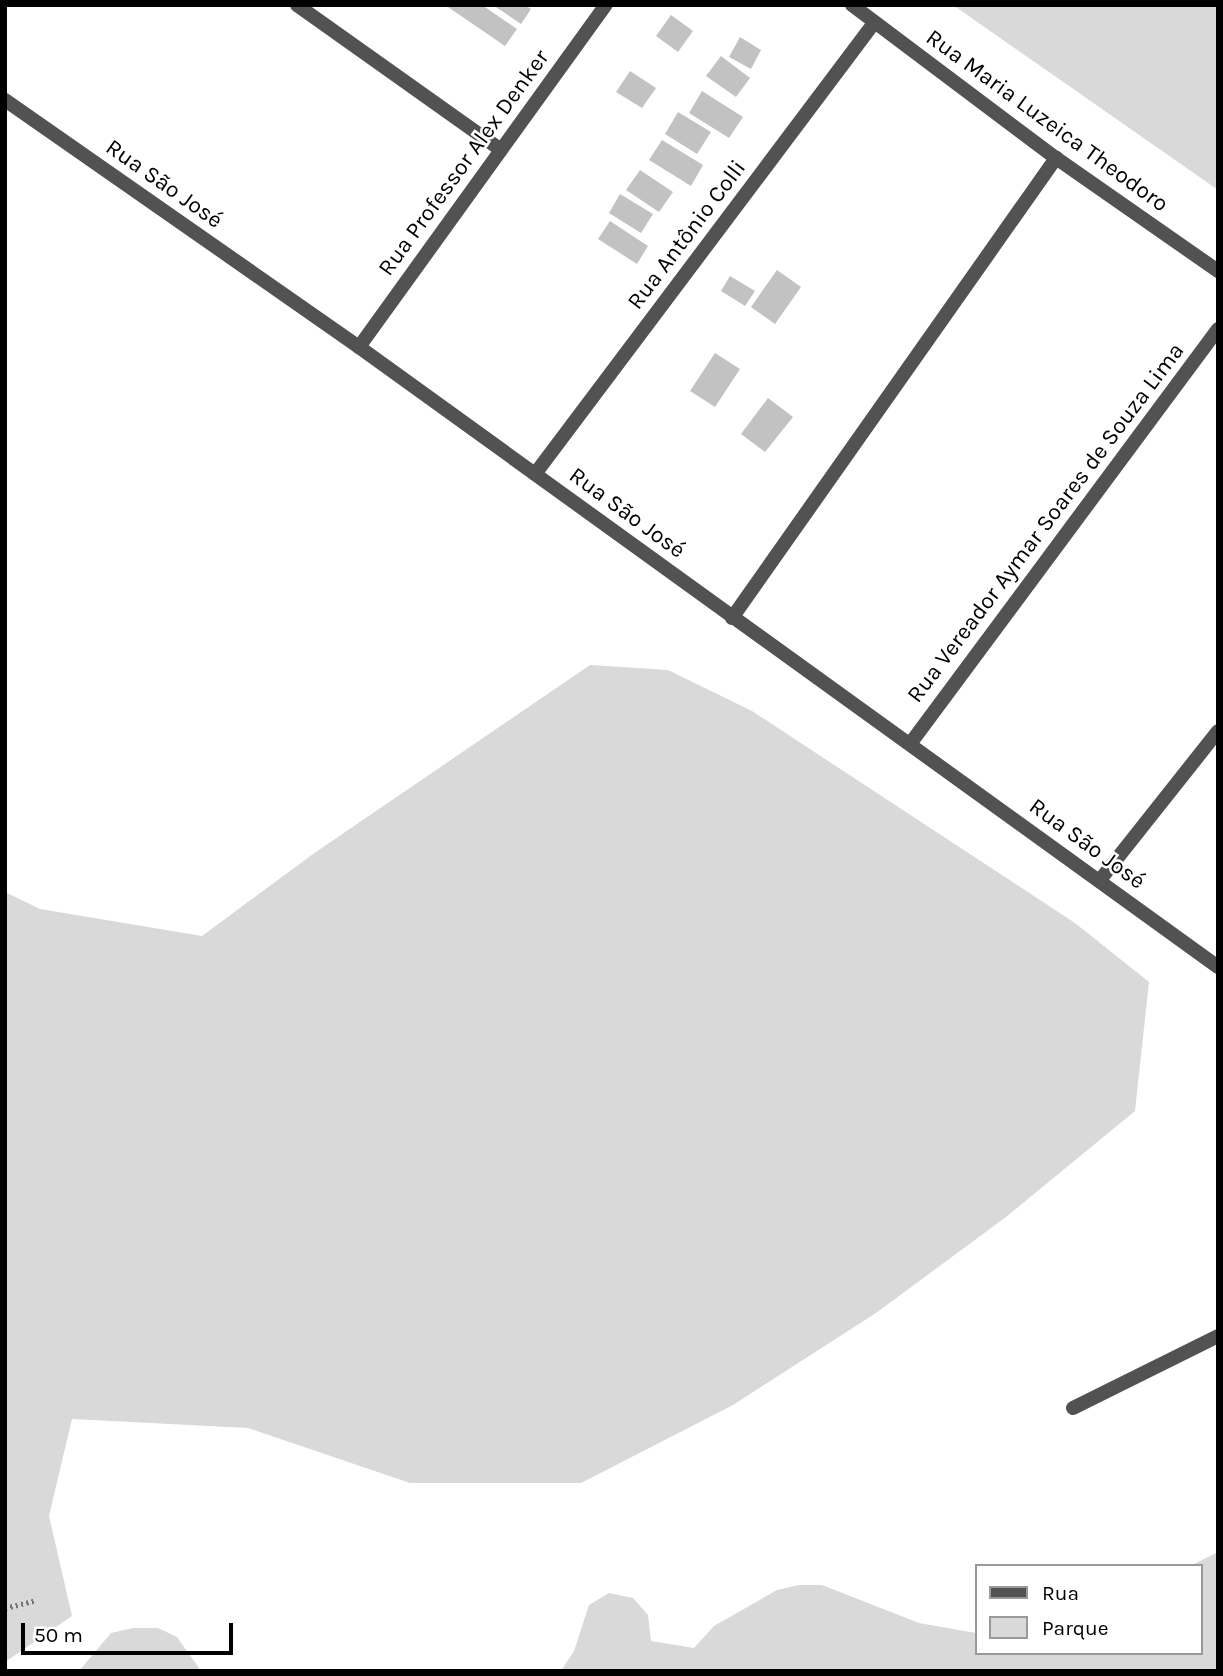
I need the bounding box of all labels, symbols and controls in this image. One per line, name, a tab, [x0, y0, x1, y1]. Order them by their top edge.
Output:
street label: Rua Maria Luzeica Theodoro	[920, 24, 1174, 218]
street label: Rua Professor Alex Denker	[373, 45, 555, 281]
street label: Rua São José	[100, 134, 228, 234]
street label: Rua Antônio Colli	[622, 155, 752, 315]
street label: Rua Vereador Aymar Soares de Souza Lima	[902, 338, 1190, 708]
street label: Rua São José	[564, 462, 690, 564]
street label: Rua São José	[1024, 793, 1150, 895]
legend	[974, 1564, 1202, 1655]
text: Rua	[1042, 1581, 1079, 1605]
scale bar	[24, 1610, 236, 1654]
text: Parque	[1042, 1616, 1109, 1640]
text: 50 m	[34, 1623, 83, 1647]

